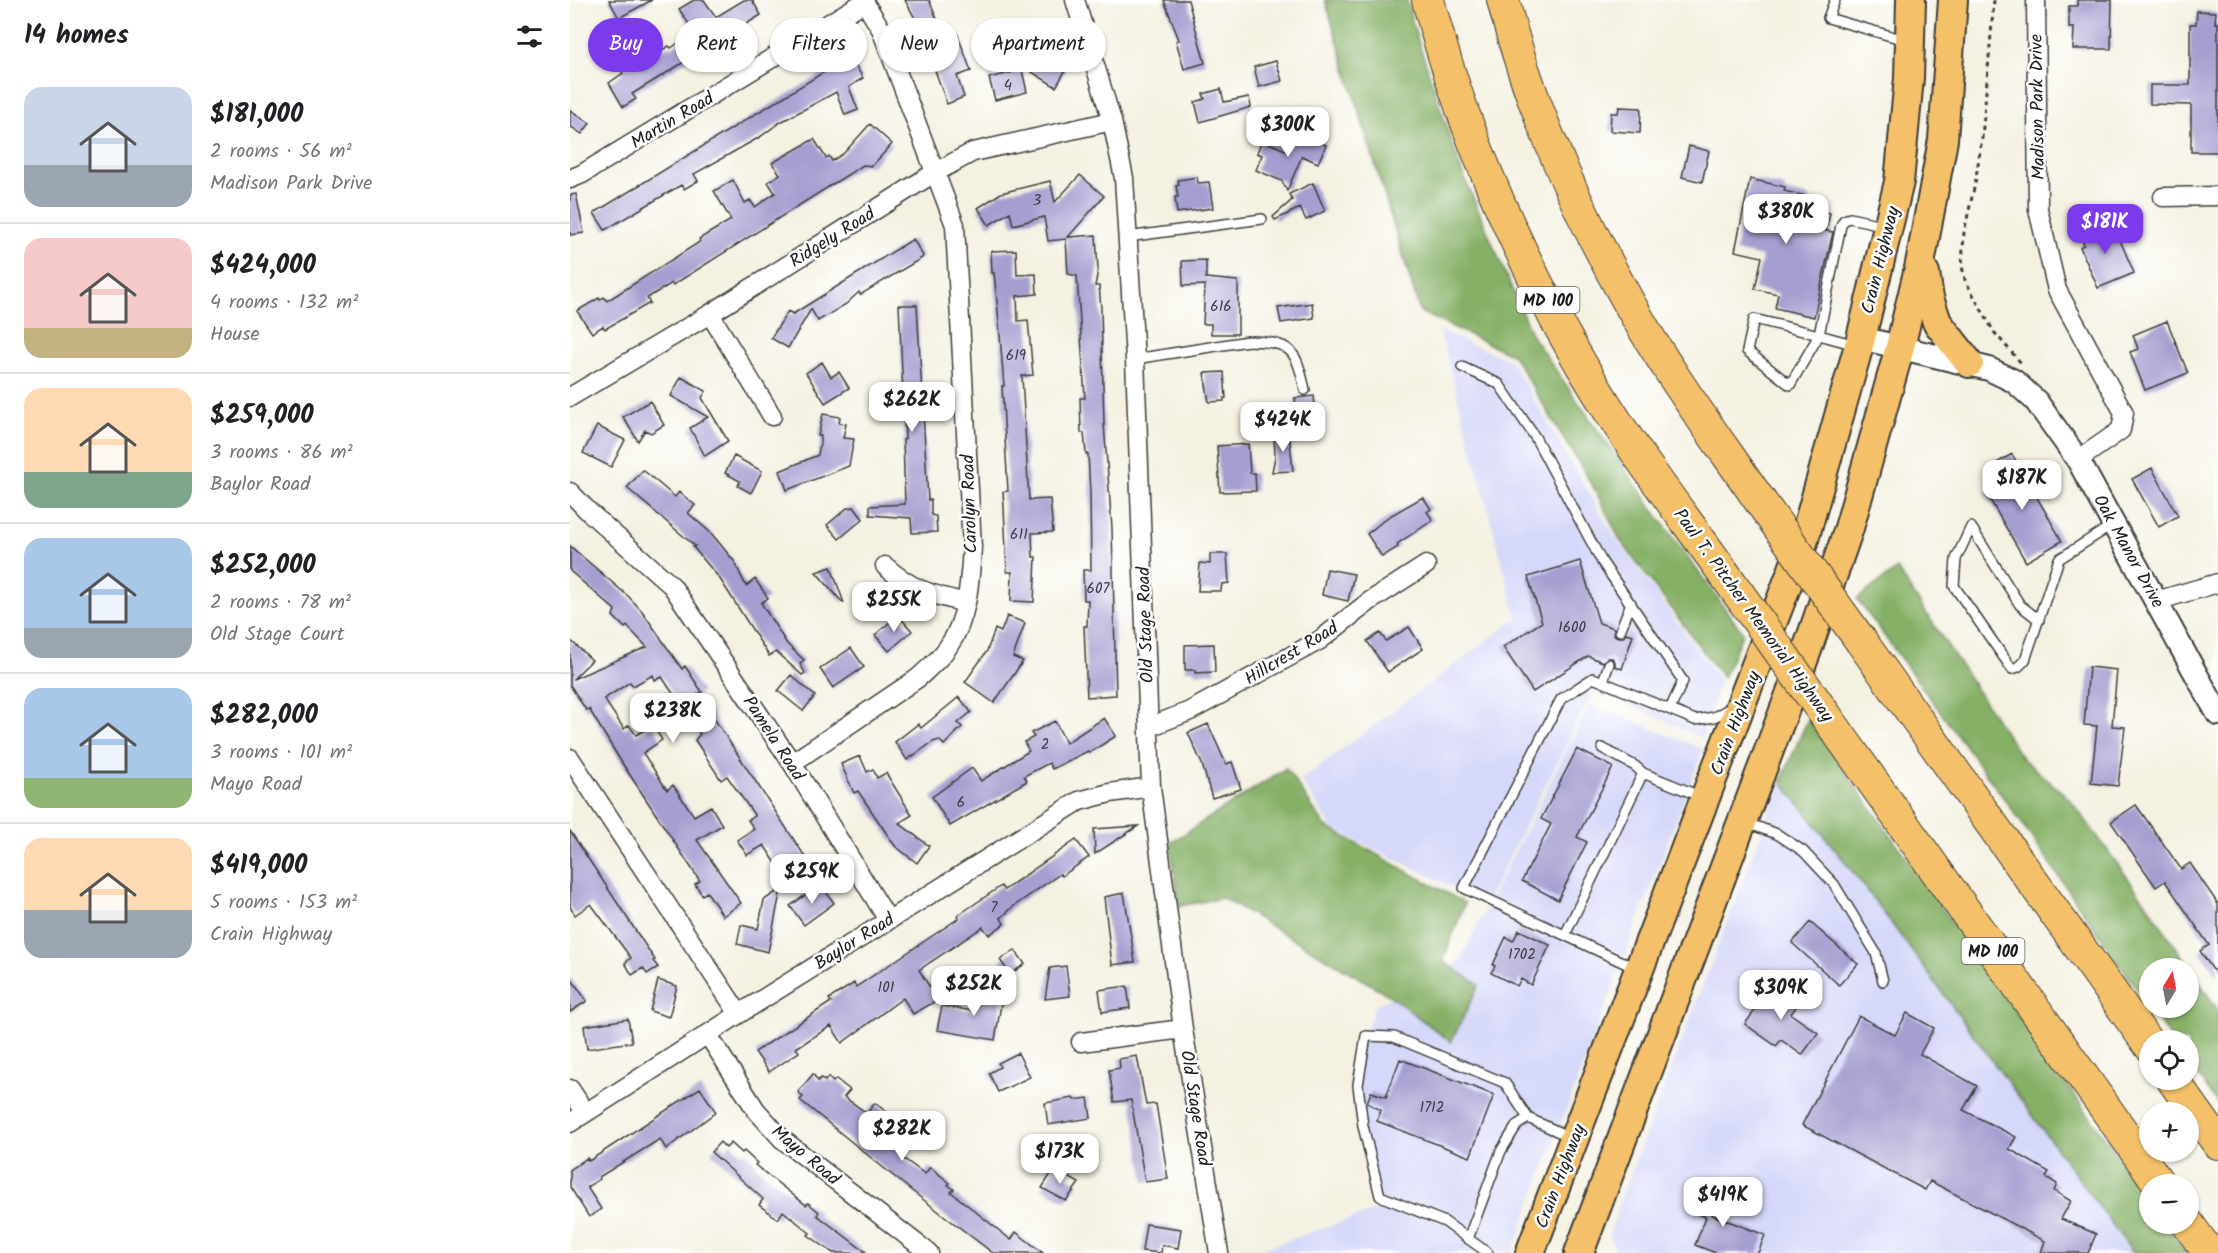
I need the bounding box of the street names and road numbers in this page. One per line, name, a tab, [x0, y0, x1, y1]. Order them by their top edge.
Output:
street label: Madison Park Drive	[2023, 34, 2054, 180]
street label: Martin Road	[626, 84, 721, 158]
street label: Ridgely Road	[784, 200, 882, 276]
street label: Crain Highway	[1854, 203, 1909, 317]
road number: MD 100	[1516, 287, 1580, 313]
street label: Carolyn Road	[954, 453, 987, 554]
street label: Oak Manor Drive	[2084, 489, 2171, 614]
street label: Paul T. Pitcher Memorial Highway	[1665, 503, 1841, 729]
street label: Old Stage Road	[1130, 565, 1163, 684]
street label: Hillcrest Road	[1239, 614, 1345, 694]
street label: Crain Highway	[1703, 667, 1770, 780]
street label: Pamela Road	[734, 690, 812, 788]
street label: Baylor Road	[809, 906, 902, 978]
road number: MD 100	[1962, 938, 2024, 964]
street label: Old Stage Road	[1171, 1048, 1218, 1169]
street label: Mayo Road	[764, 1119, 847, 1194]
street label: Crain Highway	[1528, 1120, 1595, 1233]

